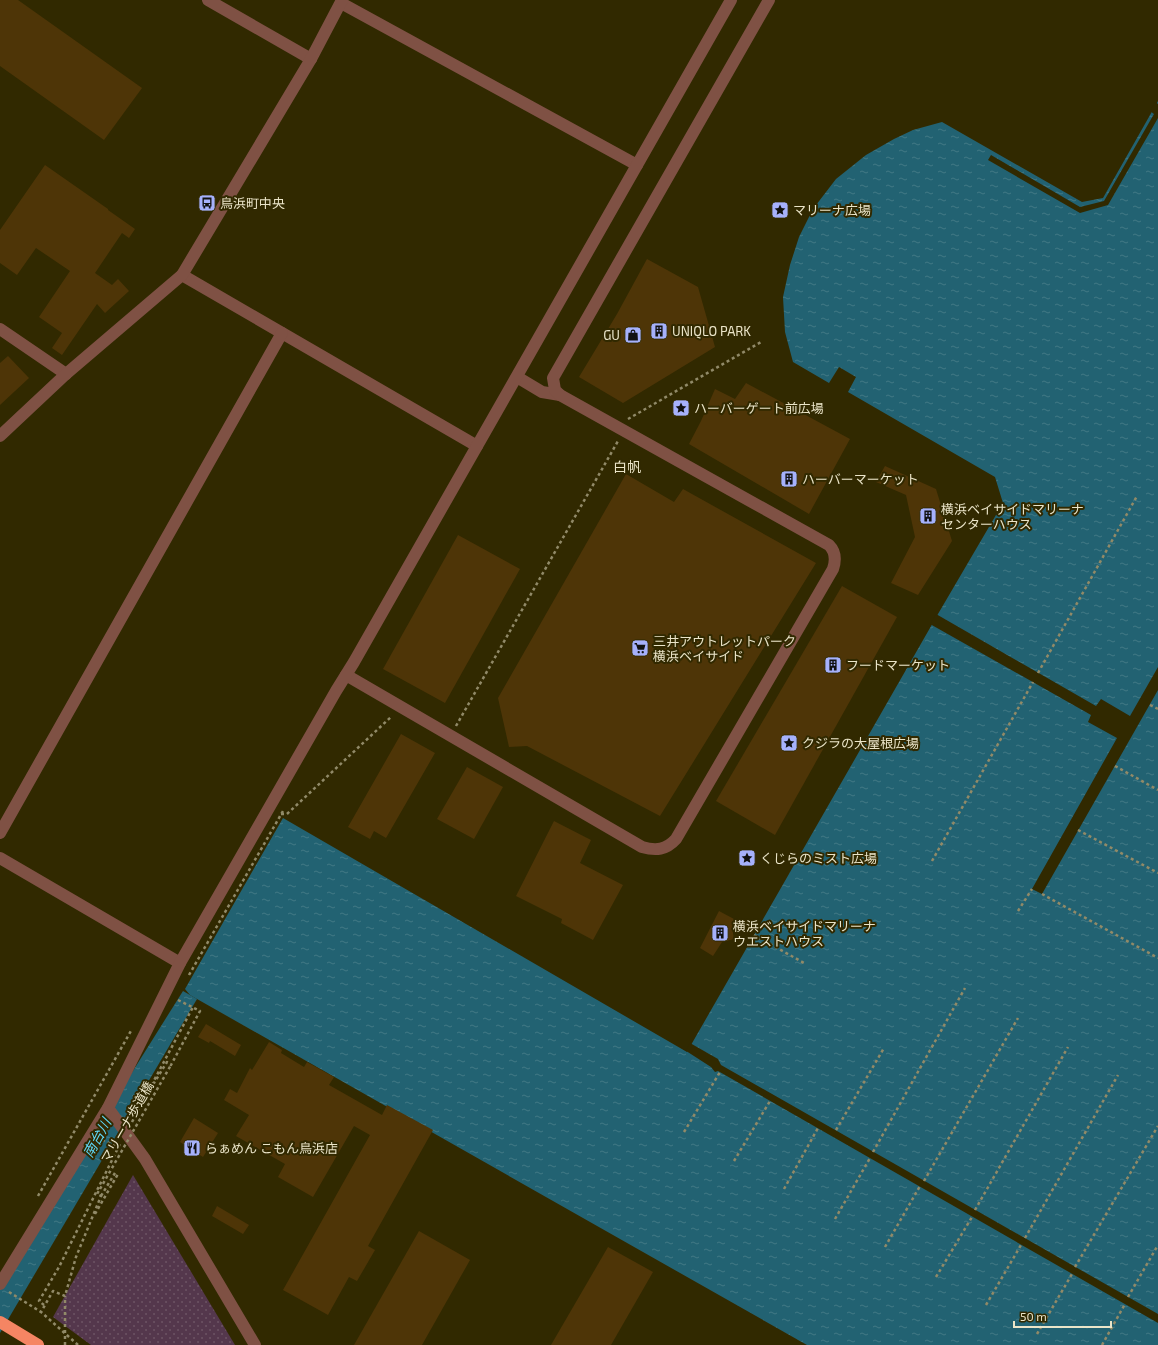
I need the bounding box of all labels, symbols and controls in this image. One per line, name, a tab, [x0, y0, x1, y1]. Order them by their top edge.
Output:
bus stop icon: 鳥浜町中央	[197, 193, 217, 213]
place label: 鳥浜町中央	[220, 195, 285, 211]
place icon: マリーナ広場	[770, 200, 790, 220]
place label: マリーナ広場	[793, 202, 871, 218]
building icon: UNIQLO PARK	[649, 321, 669, 341]
place label: UNIQLO PARK	[672, 323, 751, 339]
shop icon: GU	[623, 325, 643, 345]
place label: GU	[603, 327, 620, 343]
place icon: ハーバーゲート前広場	[671, 398, 691, 418]
place label: ハーバーゲート前広場	[694, 400, 824, 416]
district label: 白帆	[613, 458, 641, 475]
building icon: ハーバーマーケット	[779, 469, 799, 489]
place label: ハーバーマーケット	[802, 471, 919, 487]
place label: 横浜ベイサイドマリーナ センターハウス	[941, 501, 1084, 532]
building icon: 横浜ベイサイドマリーナ センターハウス	[918, 506, 938, 526]
place label: 三井アウトレットパーク 横浜ベイサイド	[653, 633, 796, 664]
supermarket icon: 三井アウトレットパーク 横浜ベイサイド	[630, 638, 650, 658]
building icon: フードマーケット	[823, 655, 843, 675]
place label: フードマーケット	[846, 657, 950, 673]
place icon: クジラの大屋根広場	[779, 733, 799, 753]
place label: クジラの大屋根広場	[802, 735, 919, 751]
place icon: くじらのミスト広場	[737, 848, 757, 868]
place label: くじらのミスト広場	[760, 850, 877, 866]
place label: 横浜ベイサイドマリーナ ウエストハウス	[733, 918, 876, 949]
building icon: 横浜ベイサイドマリーナ ウエストハウス	[710, 923, 730, 943]
street label: マリーナ歩道橋	[97, 1079, 157, 1165]
water label: 南台川	[79, 1114, 115, 1160]
restaurant icon: らぁめん こもん鳥浜店	[182, 1138, 202, 1158]
place label: らぁめん こもん鳥浜店	[205, 1140, 338, 1156]
scale bar	[1014, 1303, 1111, 1329]
text: 50 m	[1020, 1309, 1047, 1323]

